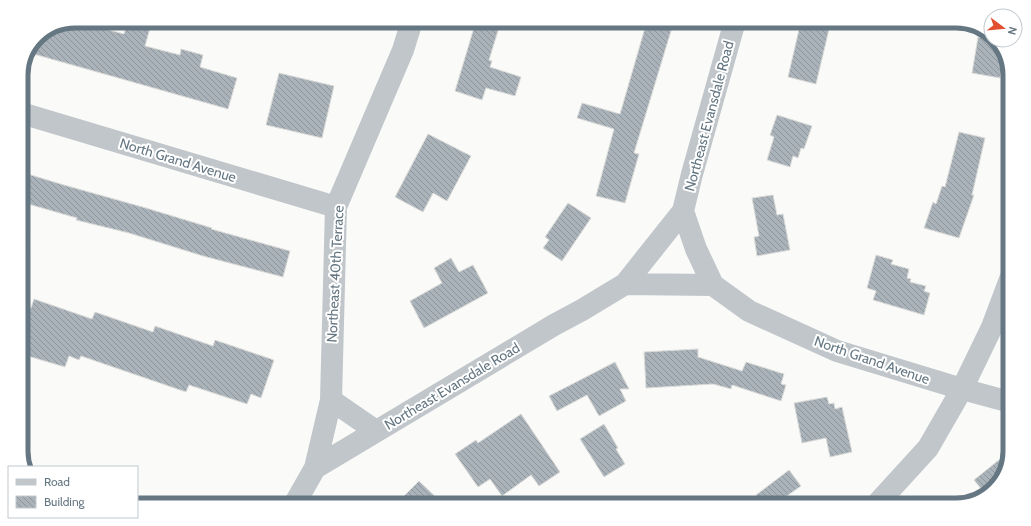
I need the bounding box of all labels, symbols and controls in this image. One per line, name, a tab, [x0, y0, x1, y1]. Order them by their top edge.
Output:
north arrow	[983, 8, 1023, 48]
text: N	[1005, 25, 1020, 36]
street label: Northeast Evansdale Road	[680, 39, 738, 193]
street label: North Grand Avenue	[118, 134, 238, 186]
street label: Northeast 40th Terrace	[322, 205, 348, 343]
street label: North Grand Avenue	[812, 332, 932, 388]
street label: Northeast Evansdale Road	[381, 338, 523, 434]
legend	[8, 466, 138, 518]
text: Road	[44, 474, 70, 489]
text: Building	[44, 494, 86, 509]

